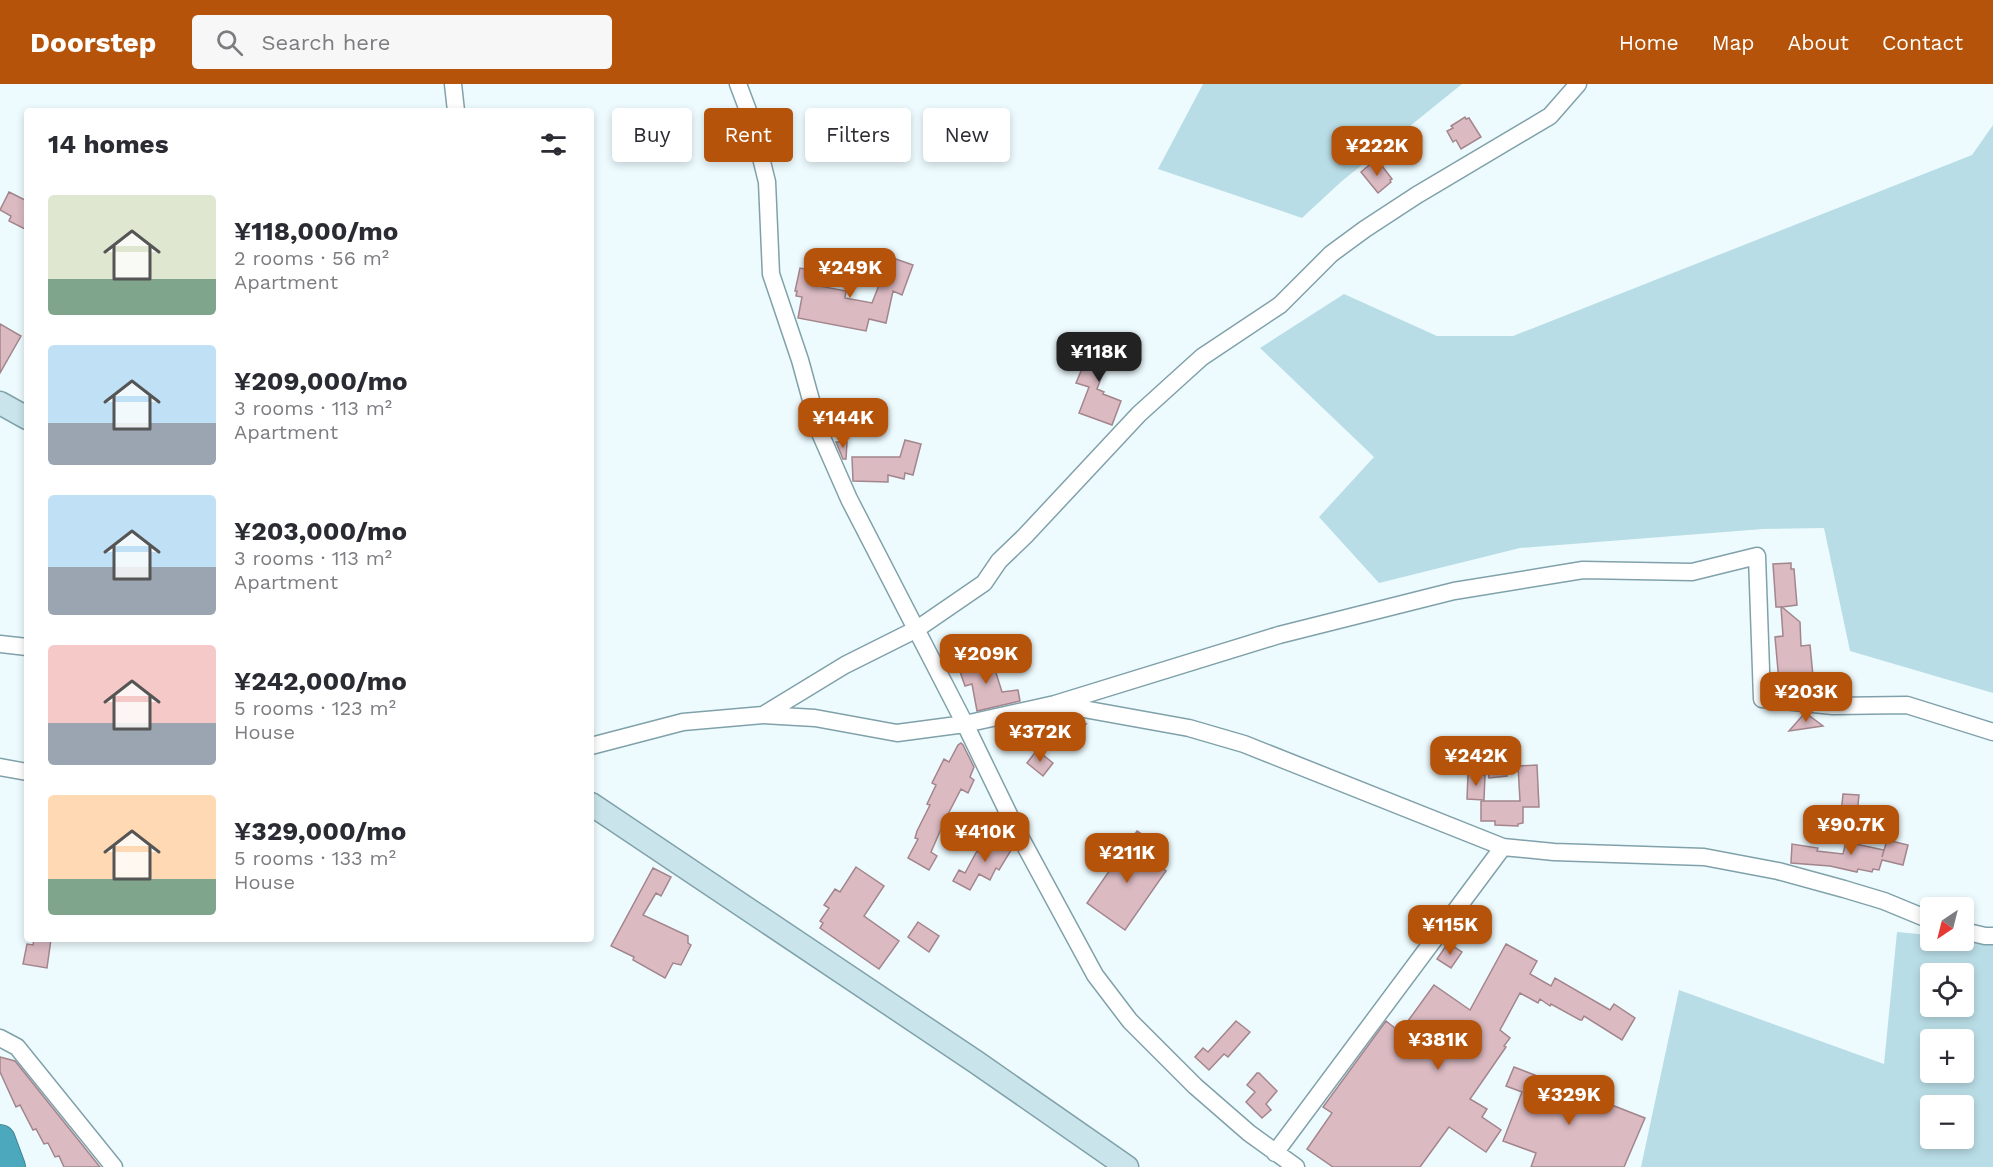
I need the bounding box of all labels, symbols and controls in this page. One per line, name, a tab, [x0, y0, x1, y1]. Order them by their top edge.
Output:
search box	[192, 15, 612, 69]
text: Doorstep	[30, 26, 156, 59]
icon: search	[213, 26, 246, 59]
text: Search here	[261, 30, 390, 55]
text: Home	[1619, 30, 1679, 55]
text: Map	[1712, 30, 1755, 55]
text: About	[1788, 30, 1849, 55]
text: Contact	[1882, 30, 1963, 55]
chip: Buy	[612, 108, 692, 162]
chip: Rent	[704, 108, 793, 162]
chip: Filters	[805, 108, 911, 162]
chip: New	[923, 108, 1010, 162]
pin: ¥222K	[1335, 126, 1419, 177]
icon: filters	[537, 128, 570, 161]
text: 14 homes	[48, 129, 169, 159]
text: ¥222K	[1346, 133, 1408, 157]
text: ¥118,000/mo	[234, 216, 398, 246]
icon: home	[96, 219, 168, 291]
text: 2 rooms · 56 m²	[234, 246, 389, 270]
pin: ¥249K	[808, 248, 892, 299]
text: ¥249K	[818, 255, 882, 279]
text: Apartment	[234, 270, 338, 294]
pin: ¥118K	[1057, 332, 1141, 383]
text: ¥118K	[1071, 339, 1127, 363]
text: ¥209,000/mo	[234, 366, 408, 396]
icon: home	[96, 369, 168, 441]
text: 3 rooms · 113 m²	[234, 396, 392, 420]
pin: ¥144K	[801, 398, 885, 449]
text: ¥144K	[812, 405, 874, 429]
text: Apartment	[234, 420, 338, 444]
text: ¥203,000/mo	[234, 516, 407, 546]
icon: home	[96, 519, 168, 591]
text: 3 rooms · 113 m²	[234, 546, 392, 570]
text: Apartment	[234, 570, 338, 594]
pin: ¥209K	[944, 634, 1028, 685]
text: ¥209K	[954, 641, 1018, 665]
text: ¥242,000/mo	[234, 666, 407, 696]
icon: home	[96, 669, 168, 741]
pin: ¥203K	[1764, 672, 1848, 723]
text: ¥203K	[1774, 679, 1838, 703]
text: 5 rooms · 123 m²	[234, 696, 396, 720]
pin: ¥372K	[998, 712, 1082, 763]
text: ¥372K	[1009, 719, 1071, 743]
text: House	[234, 720, 295, 744]
pin: ¥242K	[1434, 736, 1518, 787]
text: ¥242K	[1444, 743, 1508, 767]
pin: ¥90.7K	[1802, 805, 1900, 856]
pin: ¥410K	[943, 812, 1027, 863]
text: ¥90.7K	[1817, 812, 1885, 836]
text: ¥329,000/mo	[234, 816, 406, 846]
icon: home	[96, 819, 168, 891]
text: ¥410K	[954, 819, 1016, 843]
pin: ¥211K	[1085, 833, 1169, 884]
text: ¥211K	[1099, 840, 1155, 864]
text: 5 rooms · 133 m²	[234, 846, 396, 870]
text: House	[234, 870, 295, 894]
north arrow	[1920, 897, 1974, 951]
map controls	[1920, 897, 1974, 1149]
pin: ¥115K	[1408, 905, 1492, 956]
text: ¥115K	[1422, 912, 1478, 936]
button: locate	[1920, 963, 1974, 1017]
pin: ¥381K	[1396, 1020, 1480, 1071]
text: ¥381K	[1408, 1027, 1468, 1051]
button: +	[1920, 1029, 1974, 1083]
pin: ¥329K	[1527, 1075, 1611, 1126]
text: ¥329K	[1537, 1082, 1601, 1106]
button: −	[1920, 1095, 1974, 1149]

